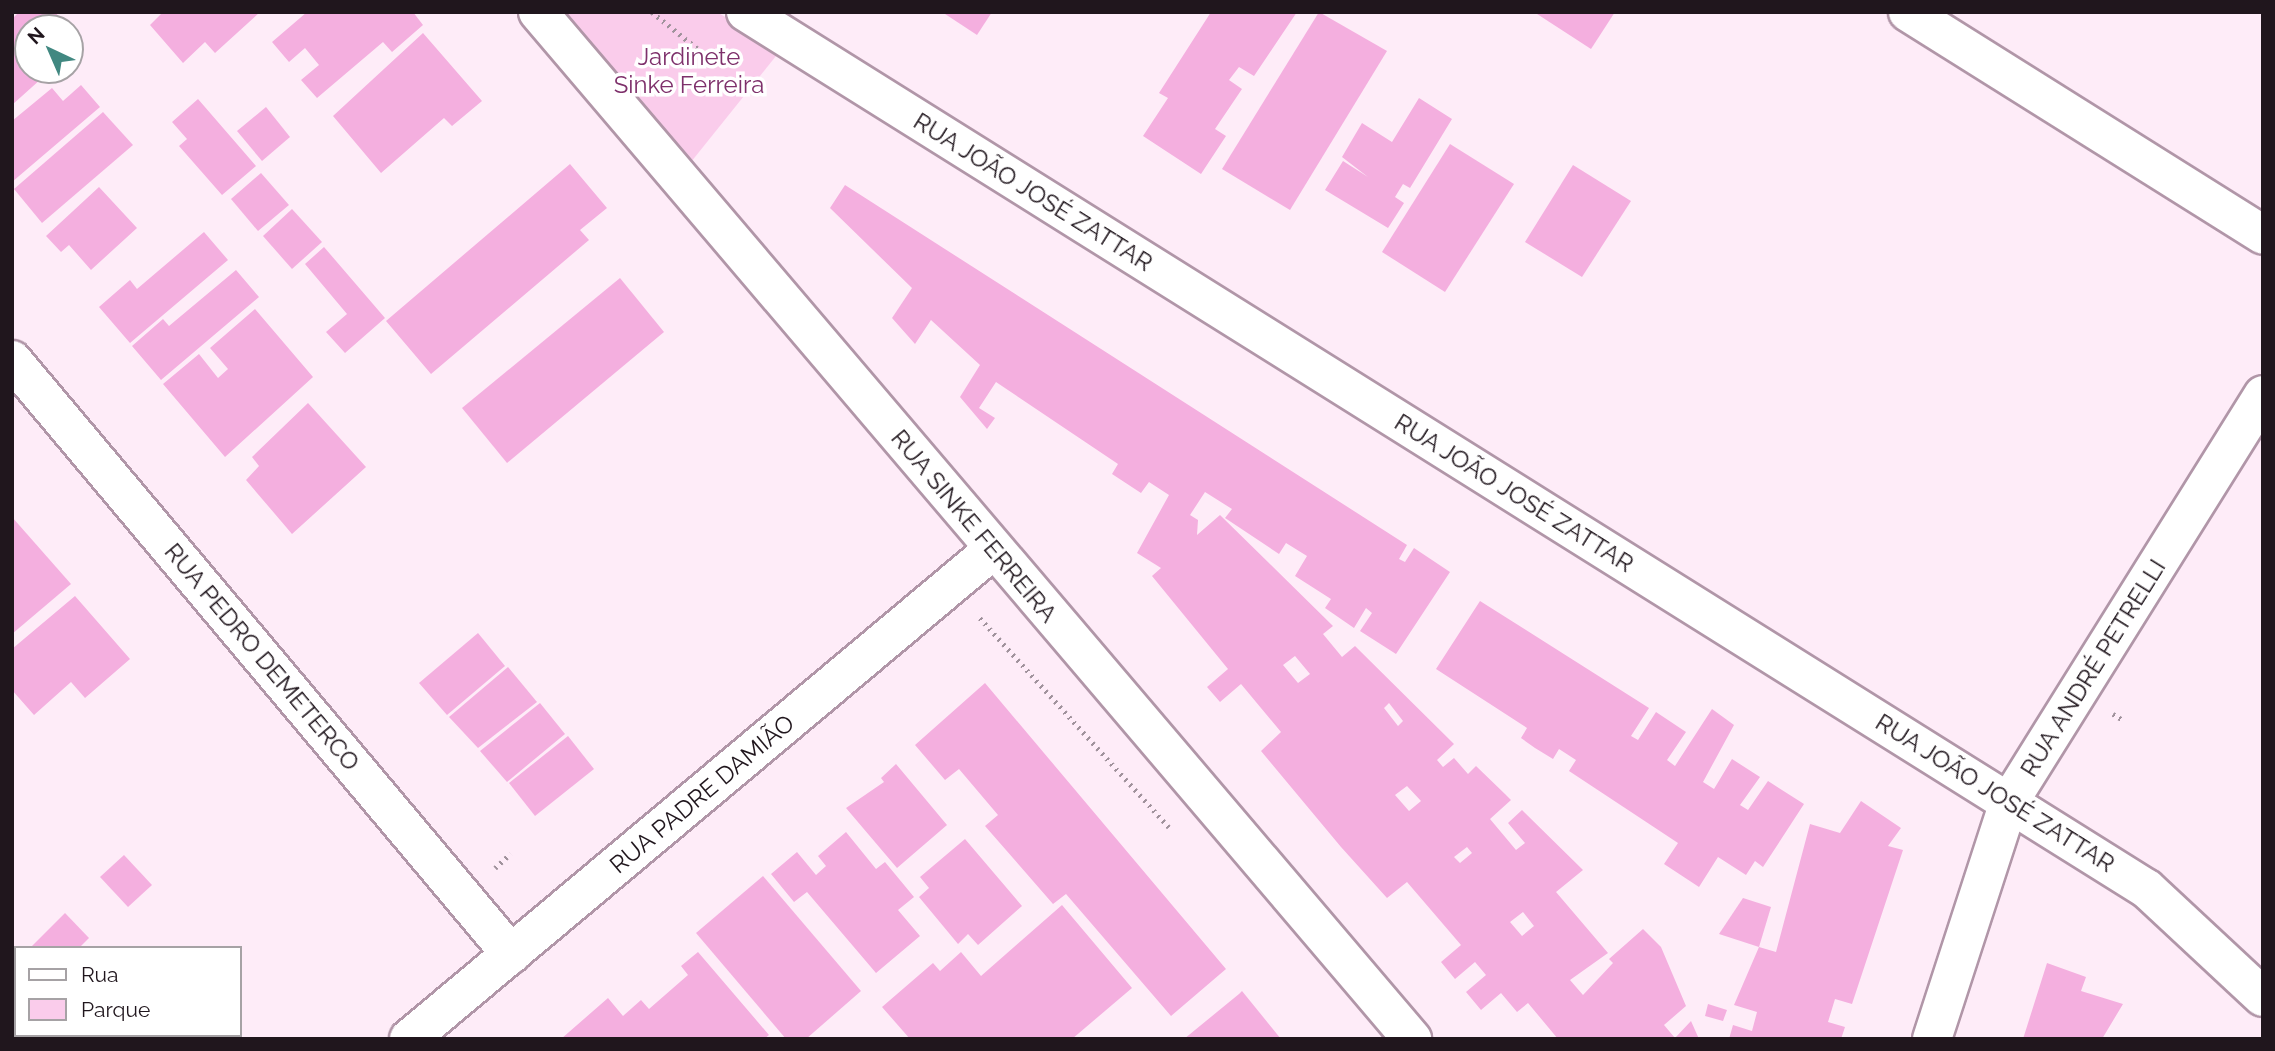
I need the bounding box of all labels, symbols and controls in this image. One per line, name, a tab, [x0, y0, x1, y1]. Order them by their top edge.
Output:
north arrow	[14, 14, 84, 84]
text: N	[23, 22, 49, 48]
park label: Jardinete Sinke Ferreira	[614, 43, 764, 99]
street label: RUA JOÃO JOSÉ ZATTAR	[907, 106, 1159, 278]
street label: RUA JOÃO JOSÉ ZATTAR	[1388, 407, 1640, 579]
street label: RUA SINKE FERREIRA	[885, 424, 1063, 628]
street label: RUA PEDRO DEMETERCO	[158, 537, 366, 777]
street label: RUA ANDRÉ PETRELLI	[2014, 553, 2172, 783]
street label: RUA JOÃO JOSÉ ZATTAR	[1869, 707, 2121, 879]
street label: RUA PADRE DAMIÃO	[604, 708, 800, 880]
legend	[14, 946, 242, 1037]
text: Rua	[81, 962, 118, 987]
text: Parque	[81, 997, 150, 1022]

